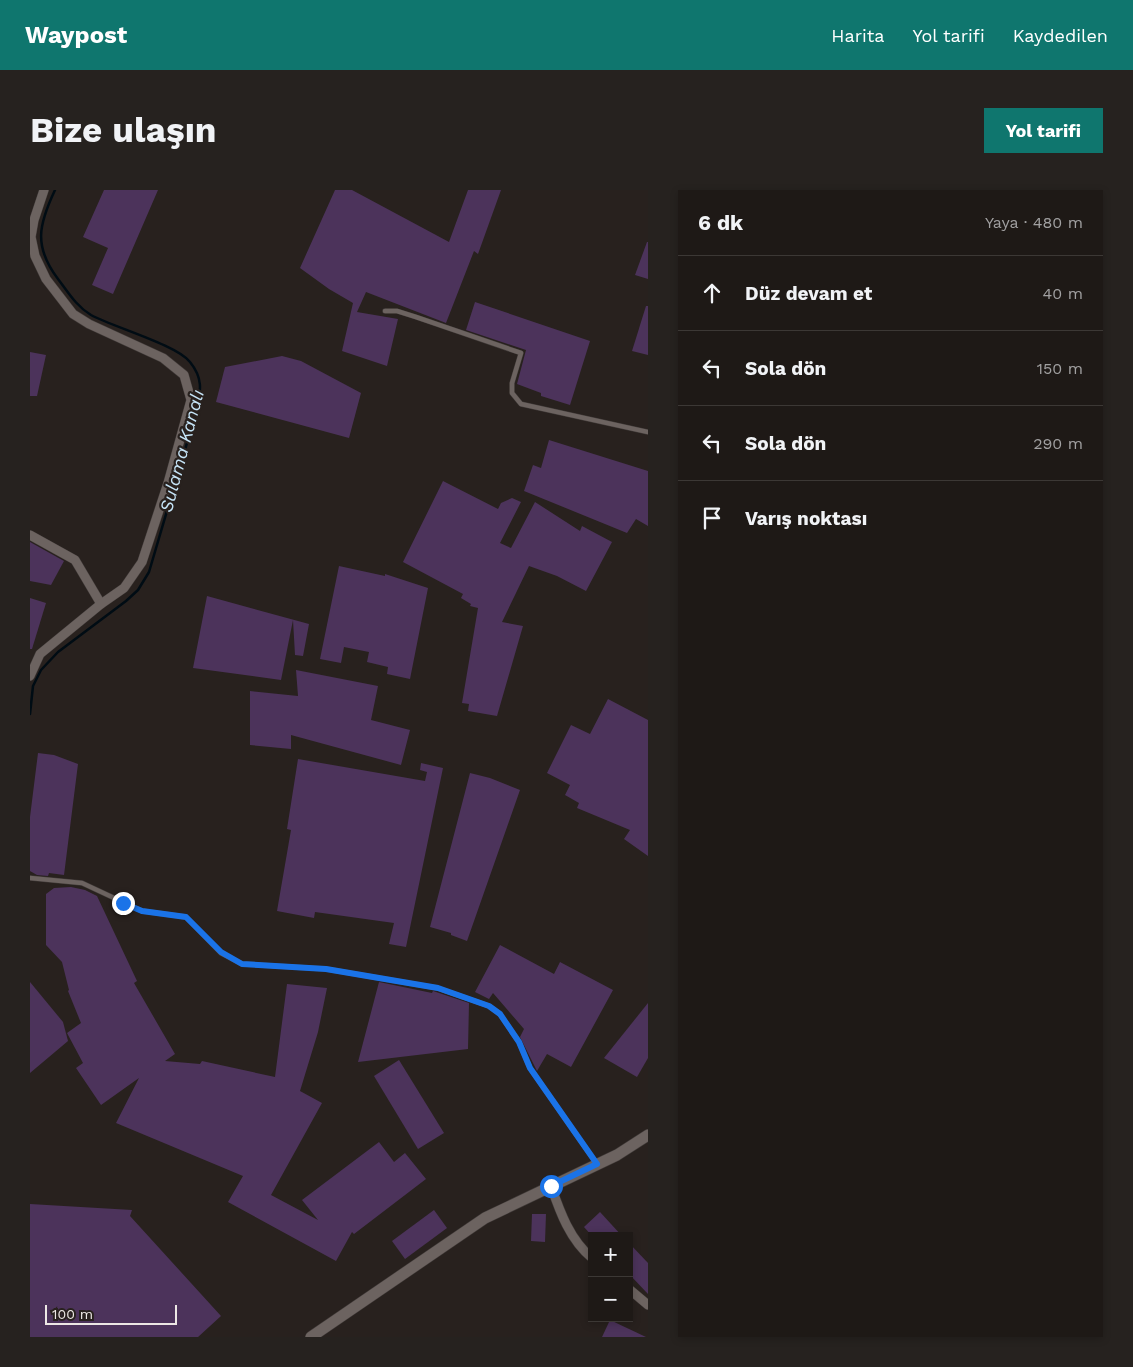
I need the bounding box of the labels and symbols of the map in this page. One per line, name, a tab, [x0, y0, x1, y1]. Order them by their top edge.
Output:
water label: Sulama Kanalı	[155, 387, 208, 514]
route end	[112, 892, 135, 915]
route start	[540, 1175, 563, 1198]
scale bar	[45, 1302, 178, 1325]

